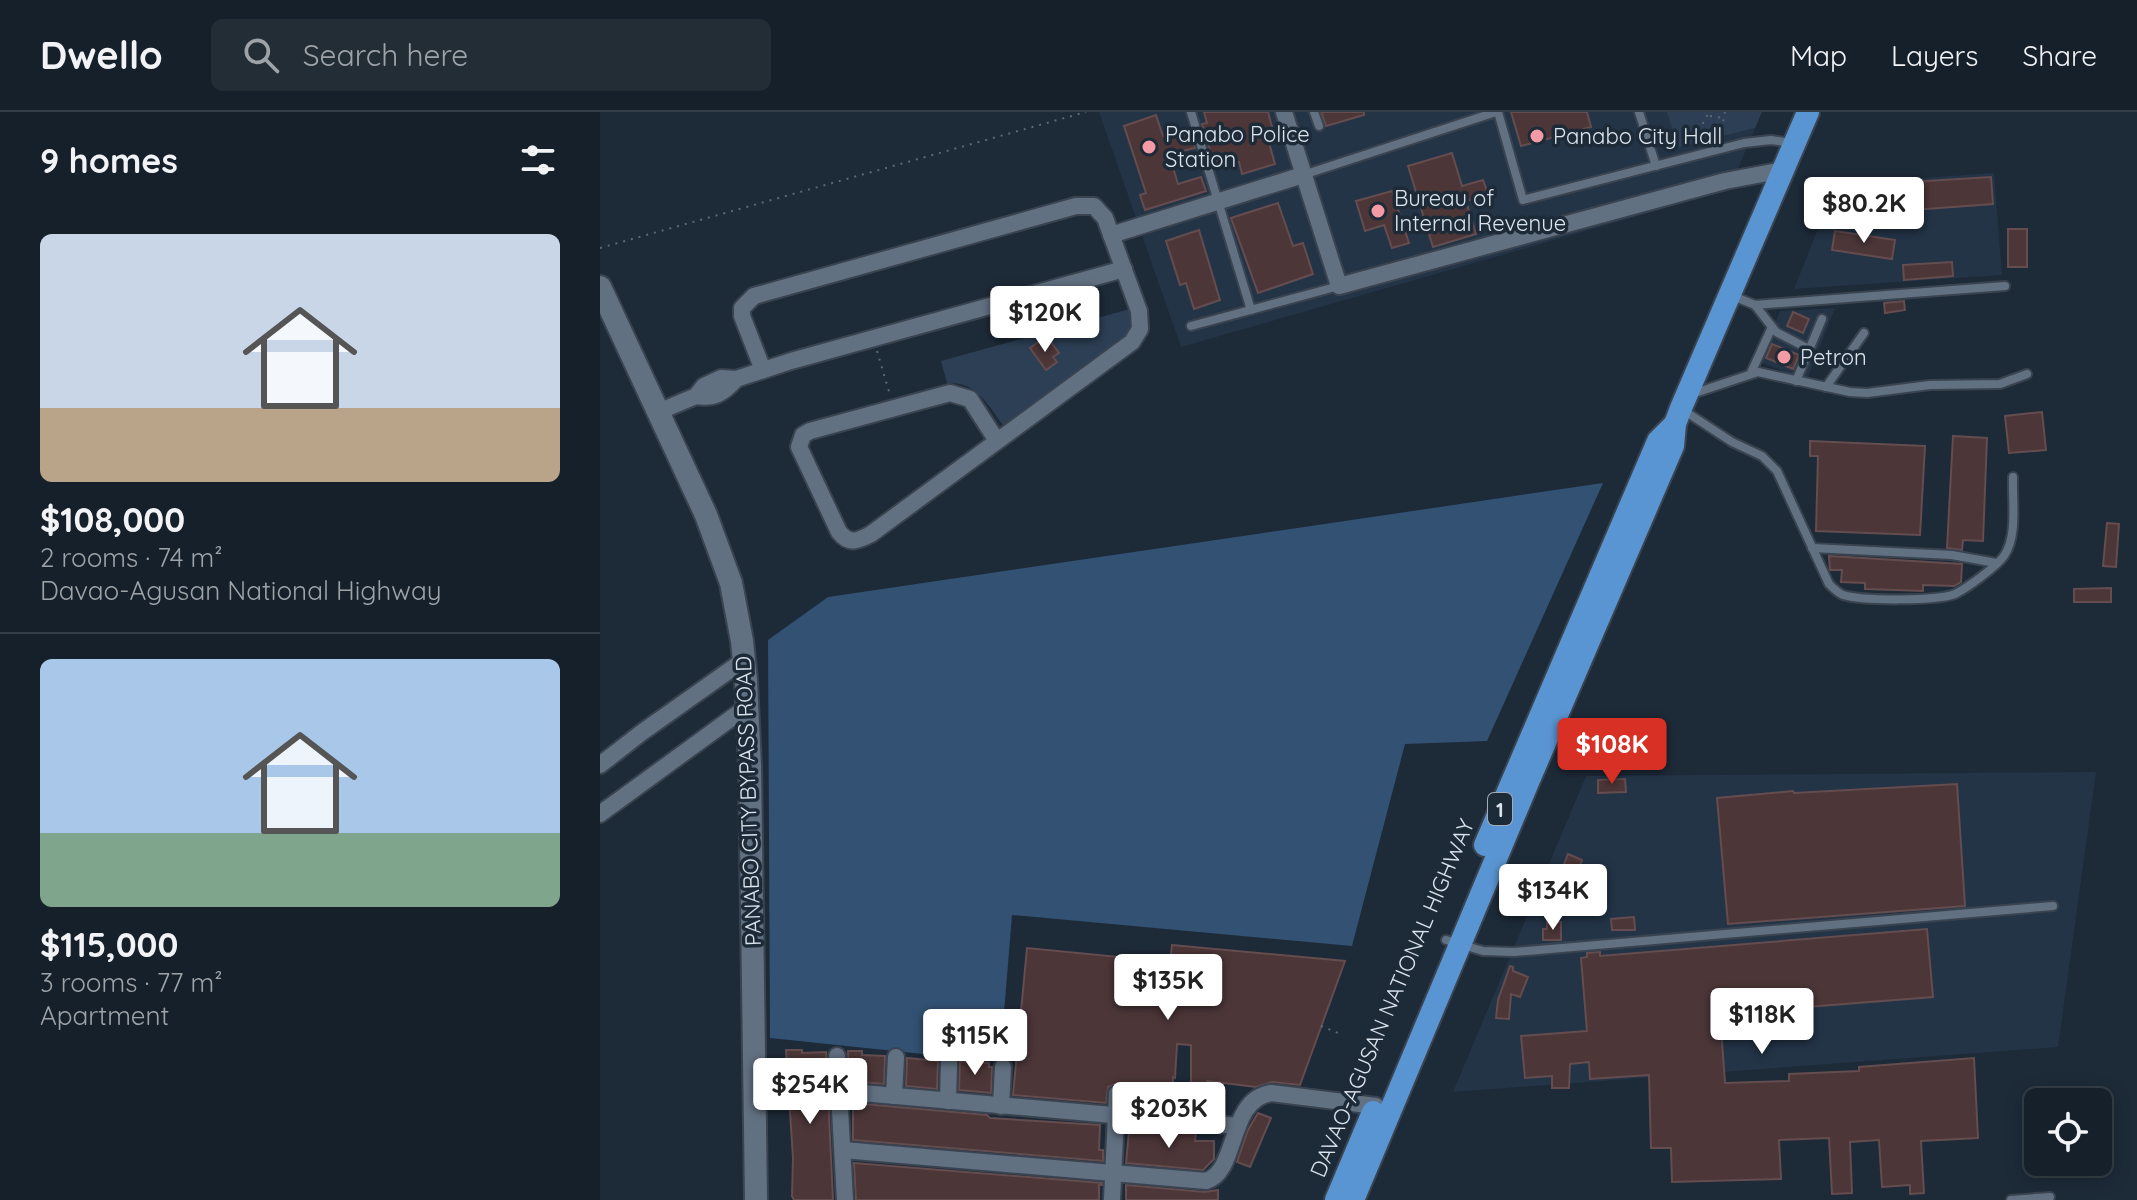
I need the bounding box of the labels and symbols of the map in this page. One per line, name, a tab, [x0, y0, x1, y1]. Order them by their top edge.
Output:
place label: Panabo Police Station	[1165, 120, 1310, 173]
place label: Panabo City Hall	[1553, 122, 1722, 150]
marker: Panabo City Hall	[1528, 127, 1546, 145]
marker: Panabo Police Station	[1140, 138, 1158, 156]
pin: $80.2K	[1799, 177, 1929, 245]
place label: Bureau of Internal Revenue	[1394, 184, 1566, 237]
marker: Bureau of Internal Revenue	[1369, 202, 1387, 220]
pin: $120K	[989, 286, 1101, 354]
place label: Petron	[1800, 343, 1867, 371]
marker: Petron	[1775, 348, 1793, 366]
street label: PANABO CITY BYPASS ROAD	[729, 655, 767, 947]
pin: $108K	[1556, 718, 1668, 786]
road number: 1	[1488, 793, 1512, 825]
street label: DAVAO-AGUSAN NATIONAL HIGHWAY	[1304, 815, 1480, 1181]
pin: $134K	[1497, 864, 1609, 932]
pin: $135K	[1112, 954, 1224, 1022]
pin: $118K	[1706, 988, 1818, 1056]
pin: $115K	[919, 1009, 1031, 1077]
pin: $254K	[754, 1058, 866, 1126]
pin: $203K	[1113, 1082, 1225, 1150]

